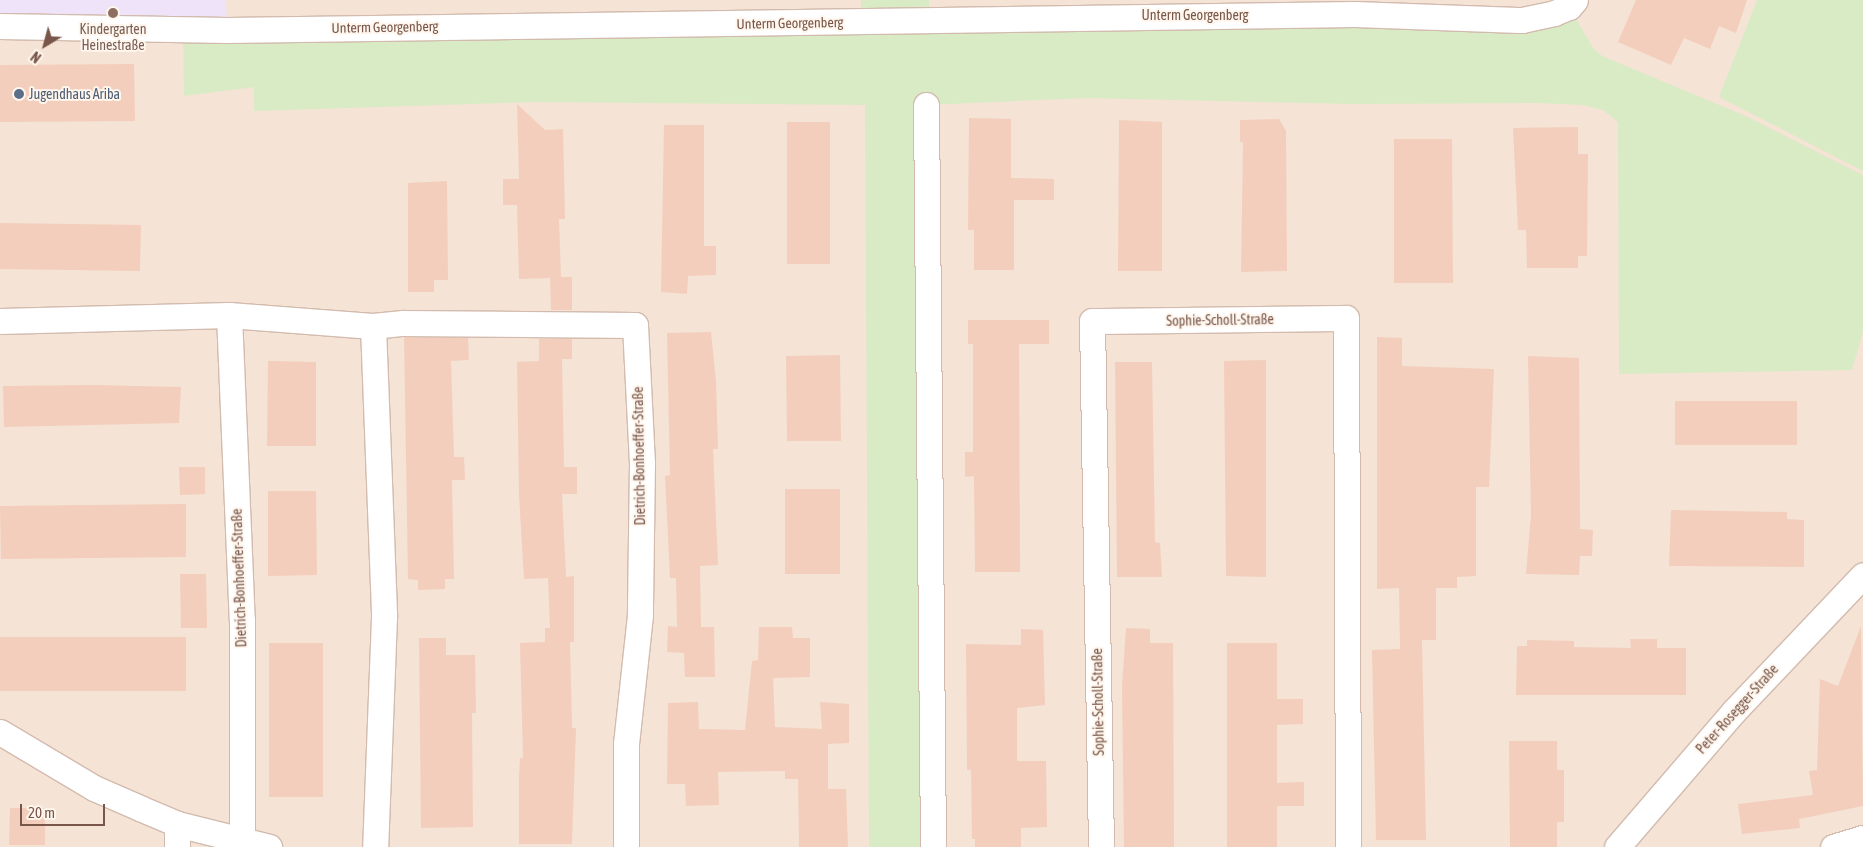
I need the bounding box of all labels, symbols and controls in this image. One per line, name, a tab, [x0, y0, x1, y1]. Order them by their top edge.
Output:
marker: Kindergarten Heinestraße	[107, 7, 119, 19]
street label: Unterm Georgenberg	[1141, 7, 1249, 23]
street label: Unterm Georgenberg	[736, 14, 844, 32]
street label: Unterm Georgenberg	[331, 18, 439, 36]
north arrow	[20, 20, 70, 70]
place label: Kindergarten Heinestraße	[80, 21, 146, 54]
text: N	[28, 48, 44, 66]
place label: Jugendhaus Ariba	[29, 86, 120, 102]
marker: Jugendhaus Ariba	[13, 88, 25, 100]
street label: Sophie-Scholl-Straße	[1166, 311, 1274, 329]
street label: Dietrich-Bonhoeffer-Straße	[629, 386, 649, 526]
street label: Dietrich-Bonhoeffer-Straße	[228, 508, 250, 648]
street label: Sophie-Scholl-Straße	[1089, 648, 1107, 756]
street label: Peter-Rosegger-Straße	[1692, 661, 1782, 757]
scale bar	[22, 794, 108, 826]
text: 20 m	[28, 804, 55, 821]

